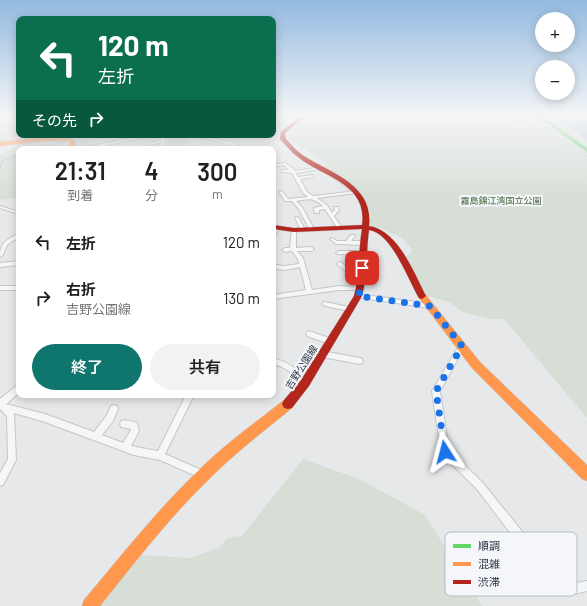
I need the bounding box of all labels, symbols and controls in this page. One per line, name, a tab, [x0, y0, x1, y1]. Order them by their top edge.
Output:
map controls	[535, 12, 575, 100]
button: +	[535, 12, 575, 52]
text: 120 m	[98, 28, 169, 62]
icon: left	[32, 32, 84, 84]
button: −	[535, 60, 575, 100]
text: 左折	[98, 65, 134, 87]
icon: right	[85, 108, 107, 130]
text: その先	[32, 111, 77, 129]
text: 21:31	[55, 156, 106, 185]
text: 4	[145, 156, 159, 185]
text: 300	[197, 157, 237, 186]
text: m	[212, 186, 223, 202]
text: 到着	[67, 187, 93, 203]
text: 分	[145, 187, 158, 203]
park label: 霧島錦江湾国立公園	[460, 195, 542, 206]
icon: left	[32, 231, 54, 253]
text: 120 m	[223, 233, 260, 251]
text: 左折	[66, 234, 96, 252]
pin	[345, 251, 379, 285]
icon: arrive	[351, 257, 373, 279]
text: 右折	[66, 280, 96, 298]
icon: right	[32, 287, 54, 309]
text: 130 m	[223, 289, 260, 307]
text: 吉野公園線	[66, 301, 131, 317]
street label: 吉野公園線	[282, 343, 320, 391]
button: 終了	[32, 344, 142, 390]
button: 共有	[150, 344, 260, 390]
position arrow	[424, 431, 466, 473]
legend	[445, 532, 577, 596]
text: 順調	[478, 539, 500, 552]
text: 混雑	[478, 557, 500, 570]
text: 渋滞	[478, 575, 500, 588]

